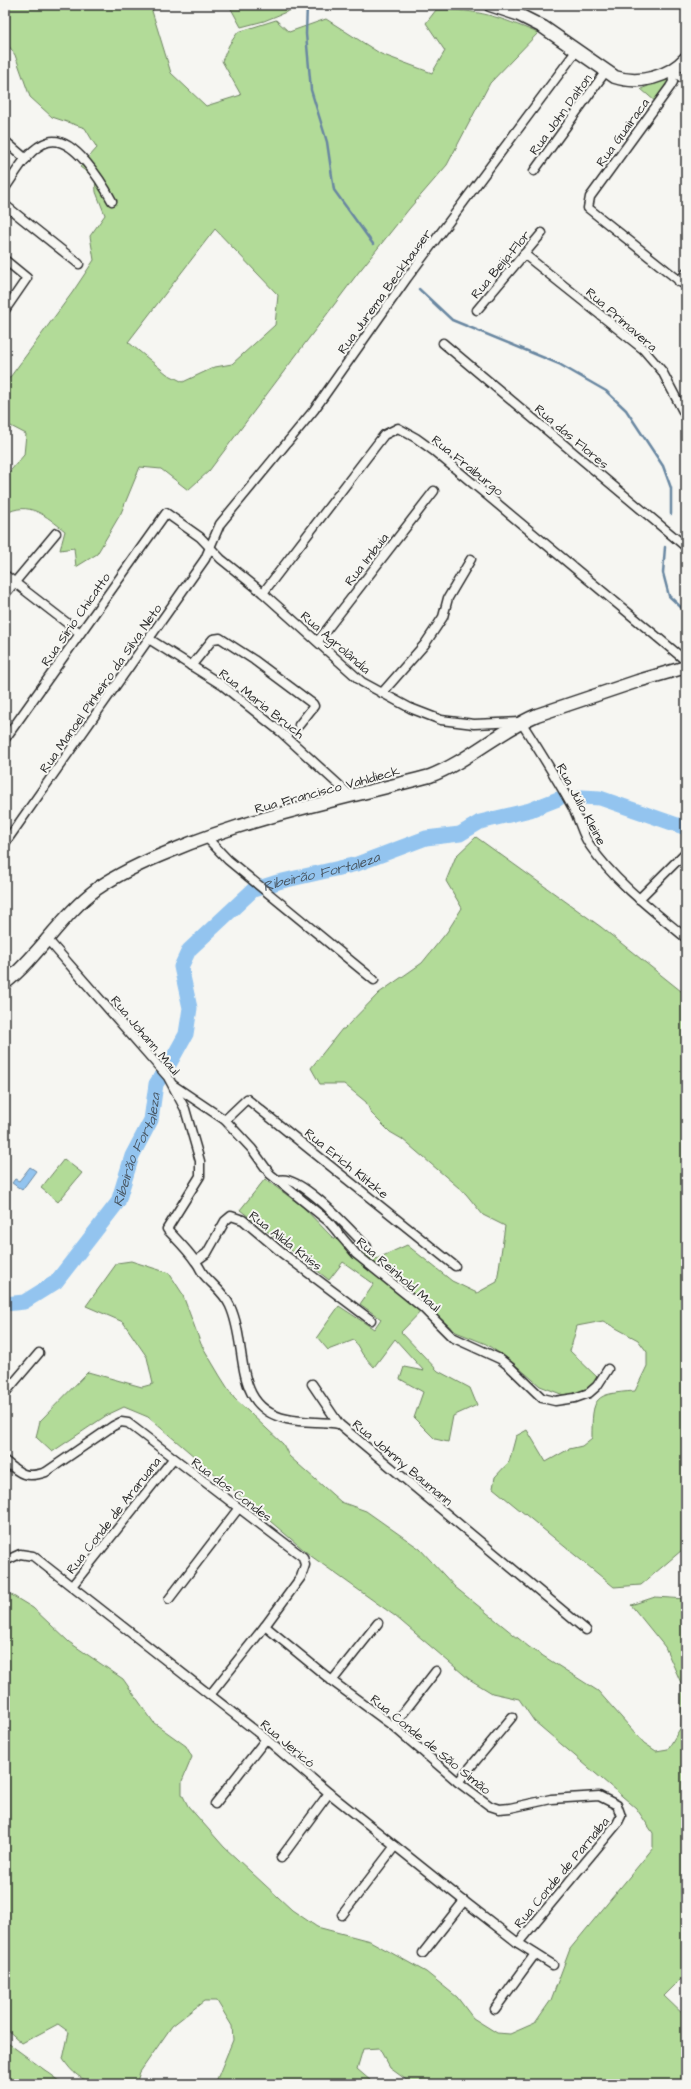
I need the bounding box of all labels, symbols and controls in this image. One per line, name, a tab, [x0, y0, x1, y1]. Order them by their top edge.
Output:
street label: Rua John Dalton	[525, 70, 597, 159]
street label: Rua Guairaca	[592, 94, 654, 170]
street label: Rua Jurema Beckhauser	[333, 226, 436, 358]
street label: Rua Beija-Flor	[467, 227, 535, 303]
street label: Rua Primavera	[582, 284, 661, 356]
street label: Rua das Flores	[530, 400, 613, 473]
street label: Rua Fraiburgo	[427, 431, 508, 502]
street label: Rua Imbuia	[341, 529, 393, 590]
street label: Rua Sírio Chicatto	[37, 569, 115, 670]
street label: Rua Manoel Pinheiro da Silva Neto	[35, 600, 167, 777]
street label: Rua Agrolândia	[296, 607, 375, 679]
street label: Rua Maria Bruch	[215, 665, 308, 743]
street label: Rua Júlio Kleine	[552, 760, 610, 848]
street label: Rua Francisco Vahldieck	[253, 762, 402, 818]
water label: Ribeirão Fortaleza	[260, 847, 384, 897]
street label: Rua Johann Maul	[106, 992, 184, 1079]
water label: Ribeirão Fortaleza	[108, 1091, 166, 1209]
street label: Rua Erich Klitzke	[301, 1124, 392, 1203]
street label: Rua Alida Kniss	[245, 1207, 326, 1275]
street label: Rua Reinhold Maul	[352, 1233, 444, 1316]
street label: Rua Johnny Baumann	[348, 1415, 457, 1511]
street label: Rua Conde de Araruana	[62, 1453, 165, 1578]
street label: Rua dos Condes	[187, 1454, 276, 1526]
street label: Rua Conde de São Simão	[366, 1690, 495, 1800]
street label: Rua Jericó	[256, 1716, 319, 1772]
street label: Rua Conde de Parnaíba	[510, 1813, 614, 1932]

